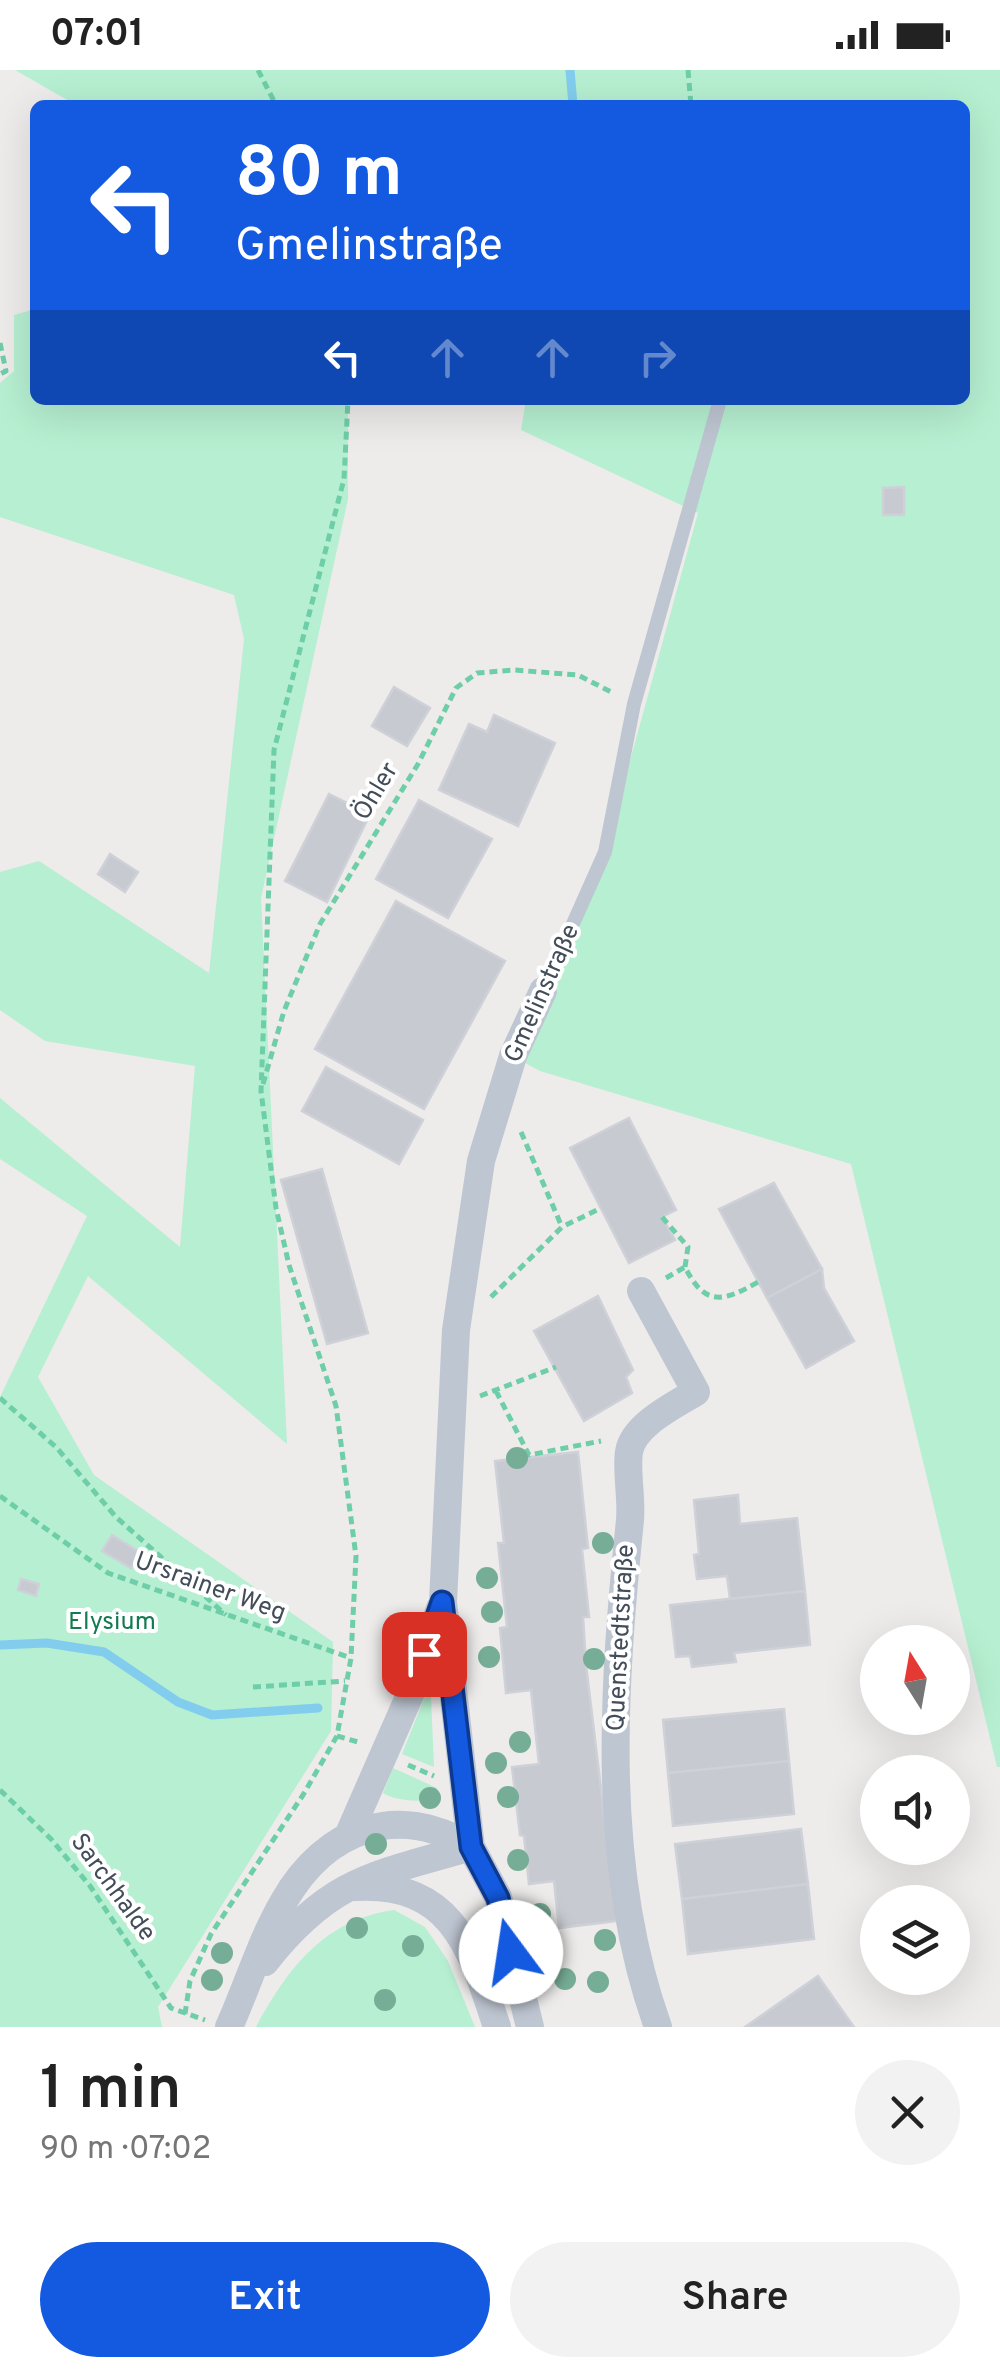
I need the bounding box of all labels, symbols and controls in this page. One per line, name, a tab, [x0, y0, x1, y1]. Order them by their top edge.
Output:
text: 07:01	[50, 11, 144, 60]
text: 80 m	[235, 132, 403, 221]
icon: left	[70, 140, 200, 270]
text: Gmelinstraße	[235, 219, 503, 276]
icon: left	[315, 330, 370, 385]
icon: ahead	[420, 330, 475, 385]
icon: ahead	[525, 330, 580, 385]
icon: right	[630, 330, 685, 385]
street label: Öhler	[346, 756, 407, 827]
street label: Gmelinstraße	[498, 920, 588, 1068]
street label: Quenstedtstraße	[601, 1544, 643, 1732]
street label: Ursrainer Weg	[130, 1546, 290, 1630]
park label: Elysium	[68, 1607, 156, 1639]
pin	[382, 1612, 467, 1697]
north arrow	[860, 1625, 970, 1735]
map controls	[860, 1625, 970, 1995]
icon: arrive	[397, 1627, 452, 1682]
button: sound	[860, 1755, 970, 1865]
street label: Sarchhalde	[62, 1828, 162, 1948]
button: layers	[860, 1885, 970, 1995]
position arrow	[459, 1900, 563, 2004]
text: 1 min	[40, 2054, 181, 2130]
button: close	[855, 2060, 960, 2165]
text: 90 m · 07:02	[40, 2130, 211, 2170]
button: Exit	[40, 2242, 490, 2357]
button: Share	[510, 2242, 960, 2357]

